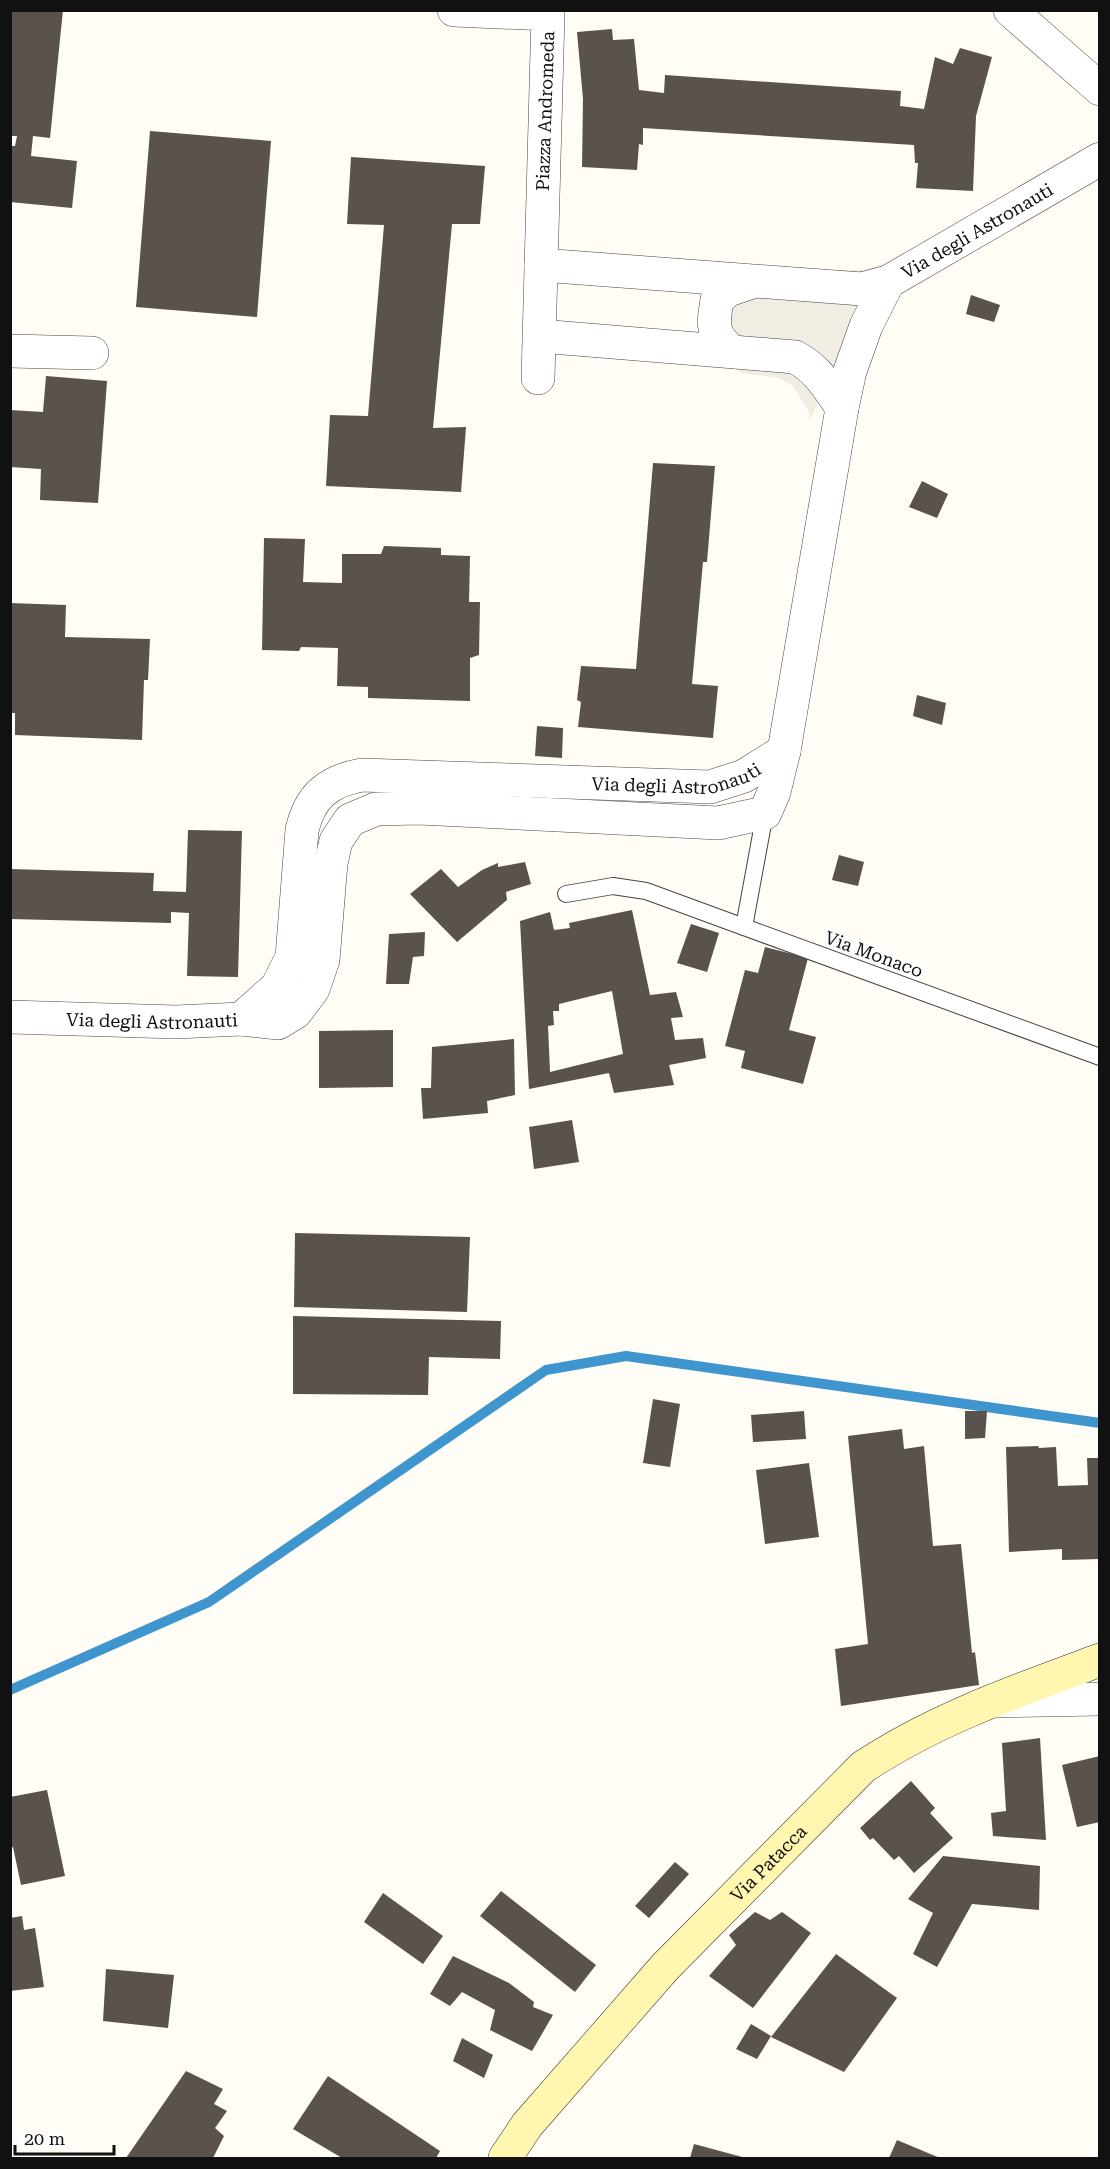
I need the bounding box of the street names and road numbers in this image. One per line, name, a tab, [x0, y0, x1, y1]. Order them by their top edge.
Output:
street label: Piazza Andromeda	[532, 30, 558, 191]
street label: Via degli Astronauti	[897, 178, 1057, 283]
street label: Via degli Astronauti	[591, 758, 764, 798]
street label: Via Monaco	[822, 927, 926, 981]
street label: Via degli Astronauti	[66, 1008, 238, 1033]
street label: Via Patacca	[726, 1820, 811, 1906]

